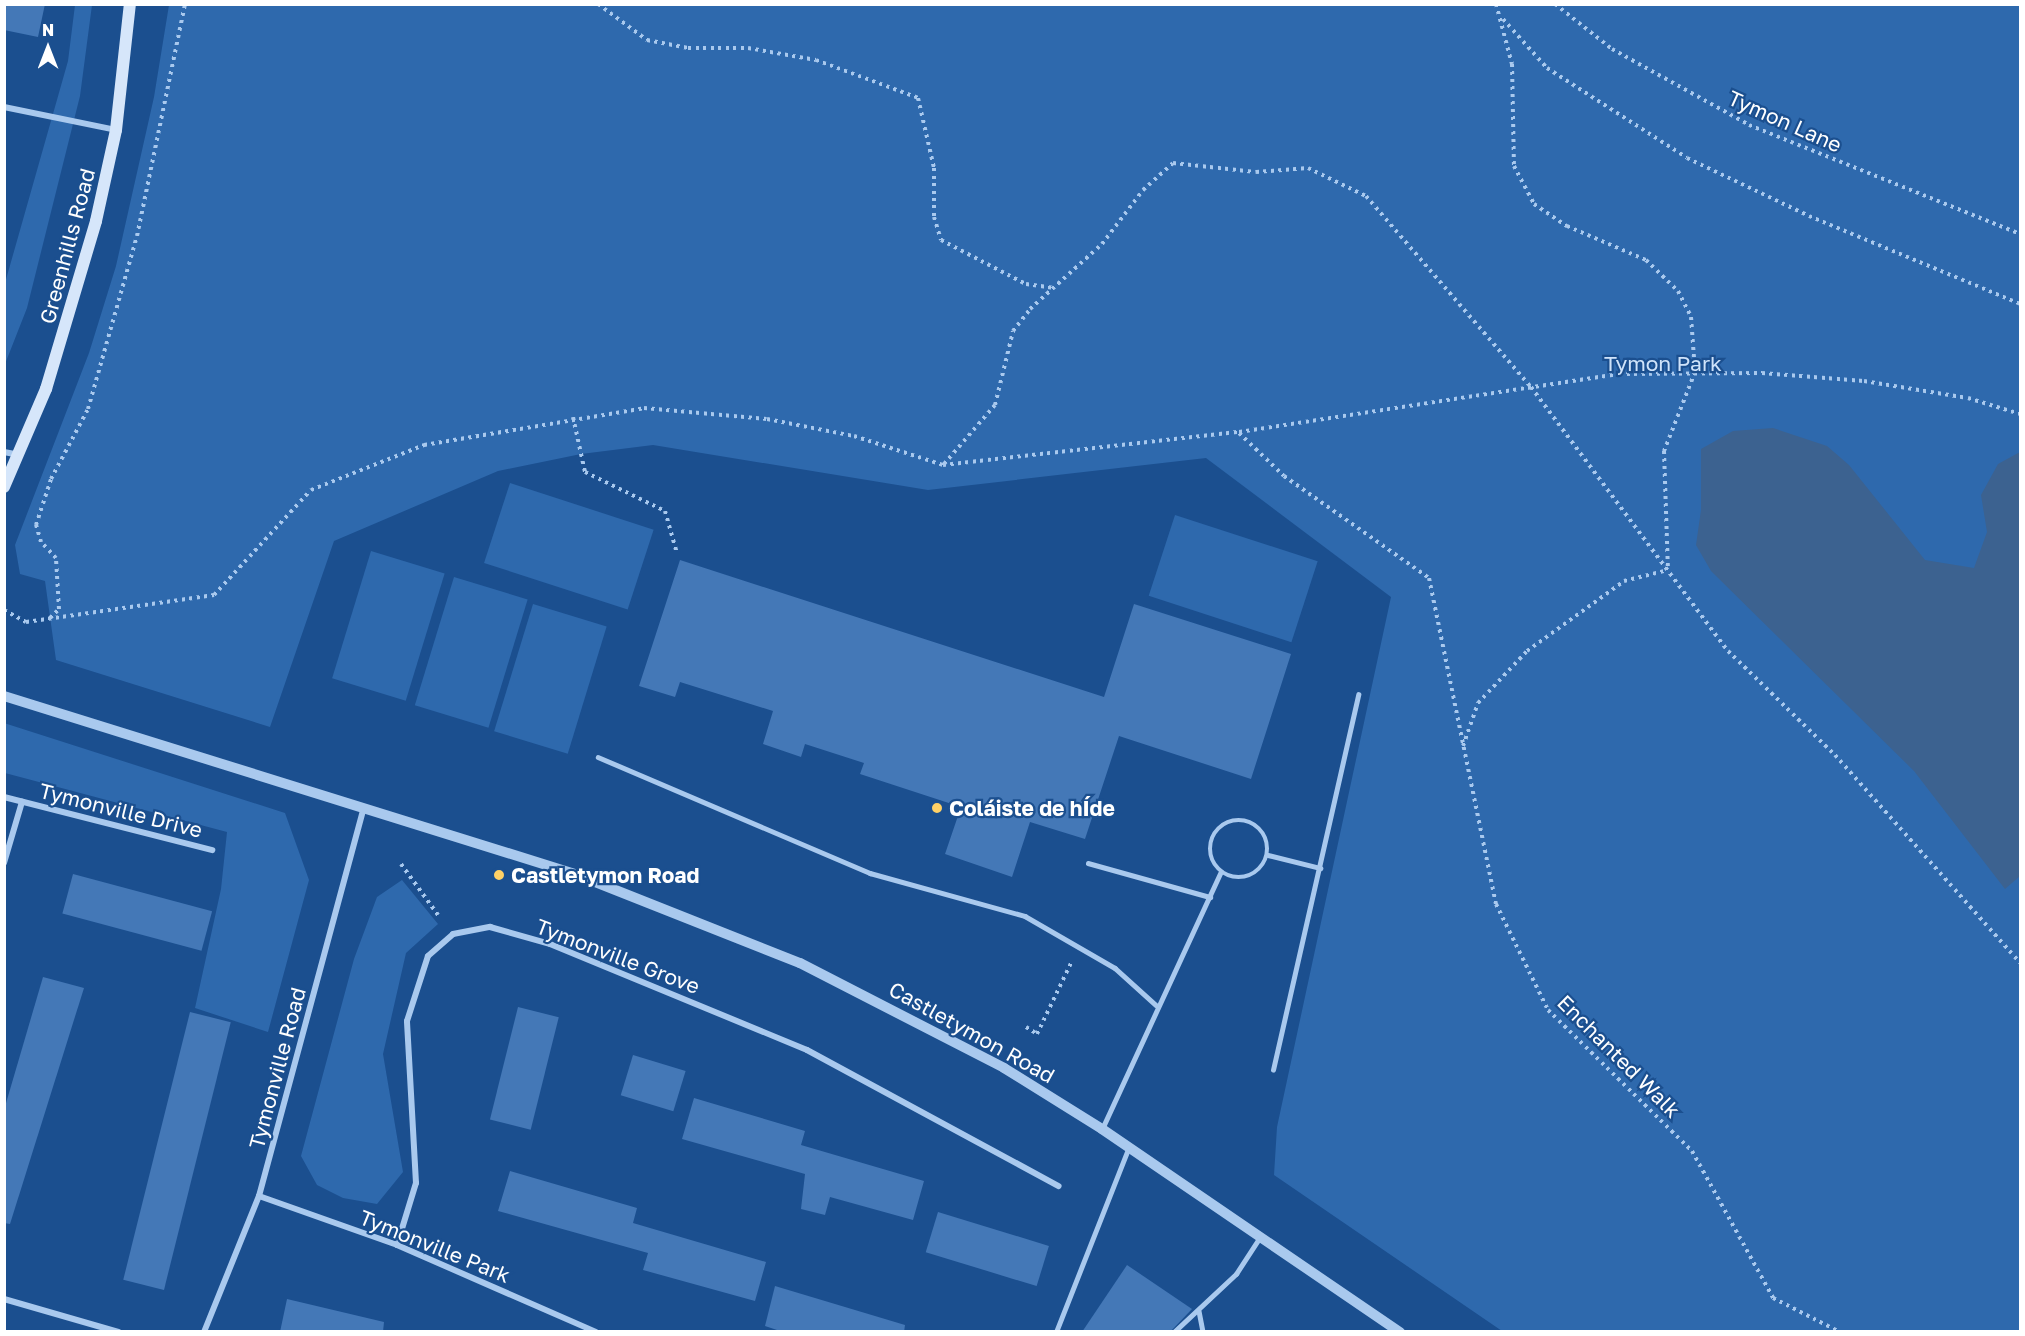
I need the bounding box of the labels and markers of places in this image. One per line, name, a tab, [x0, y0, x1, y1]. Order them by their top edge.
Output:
place label: Coláiste de hÍde	[949, 795, 1115, 821]
marker: Coláiste de hÍde	[930, 801, 944, 815]
place label: Castletymon Road	[511, 862, 699, 888]
marker: Castletymon Road	[492, 868, 506, 882]

